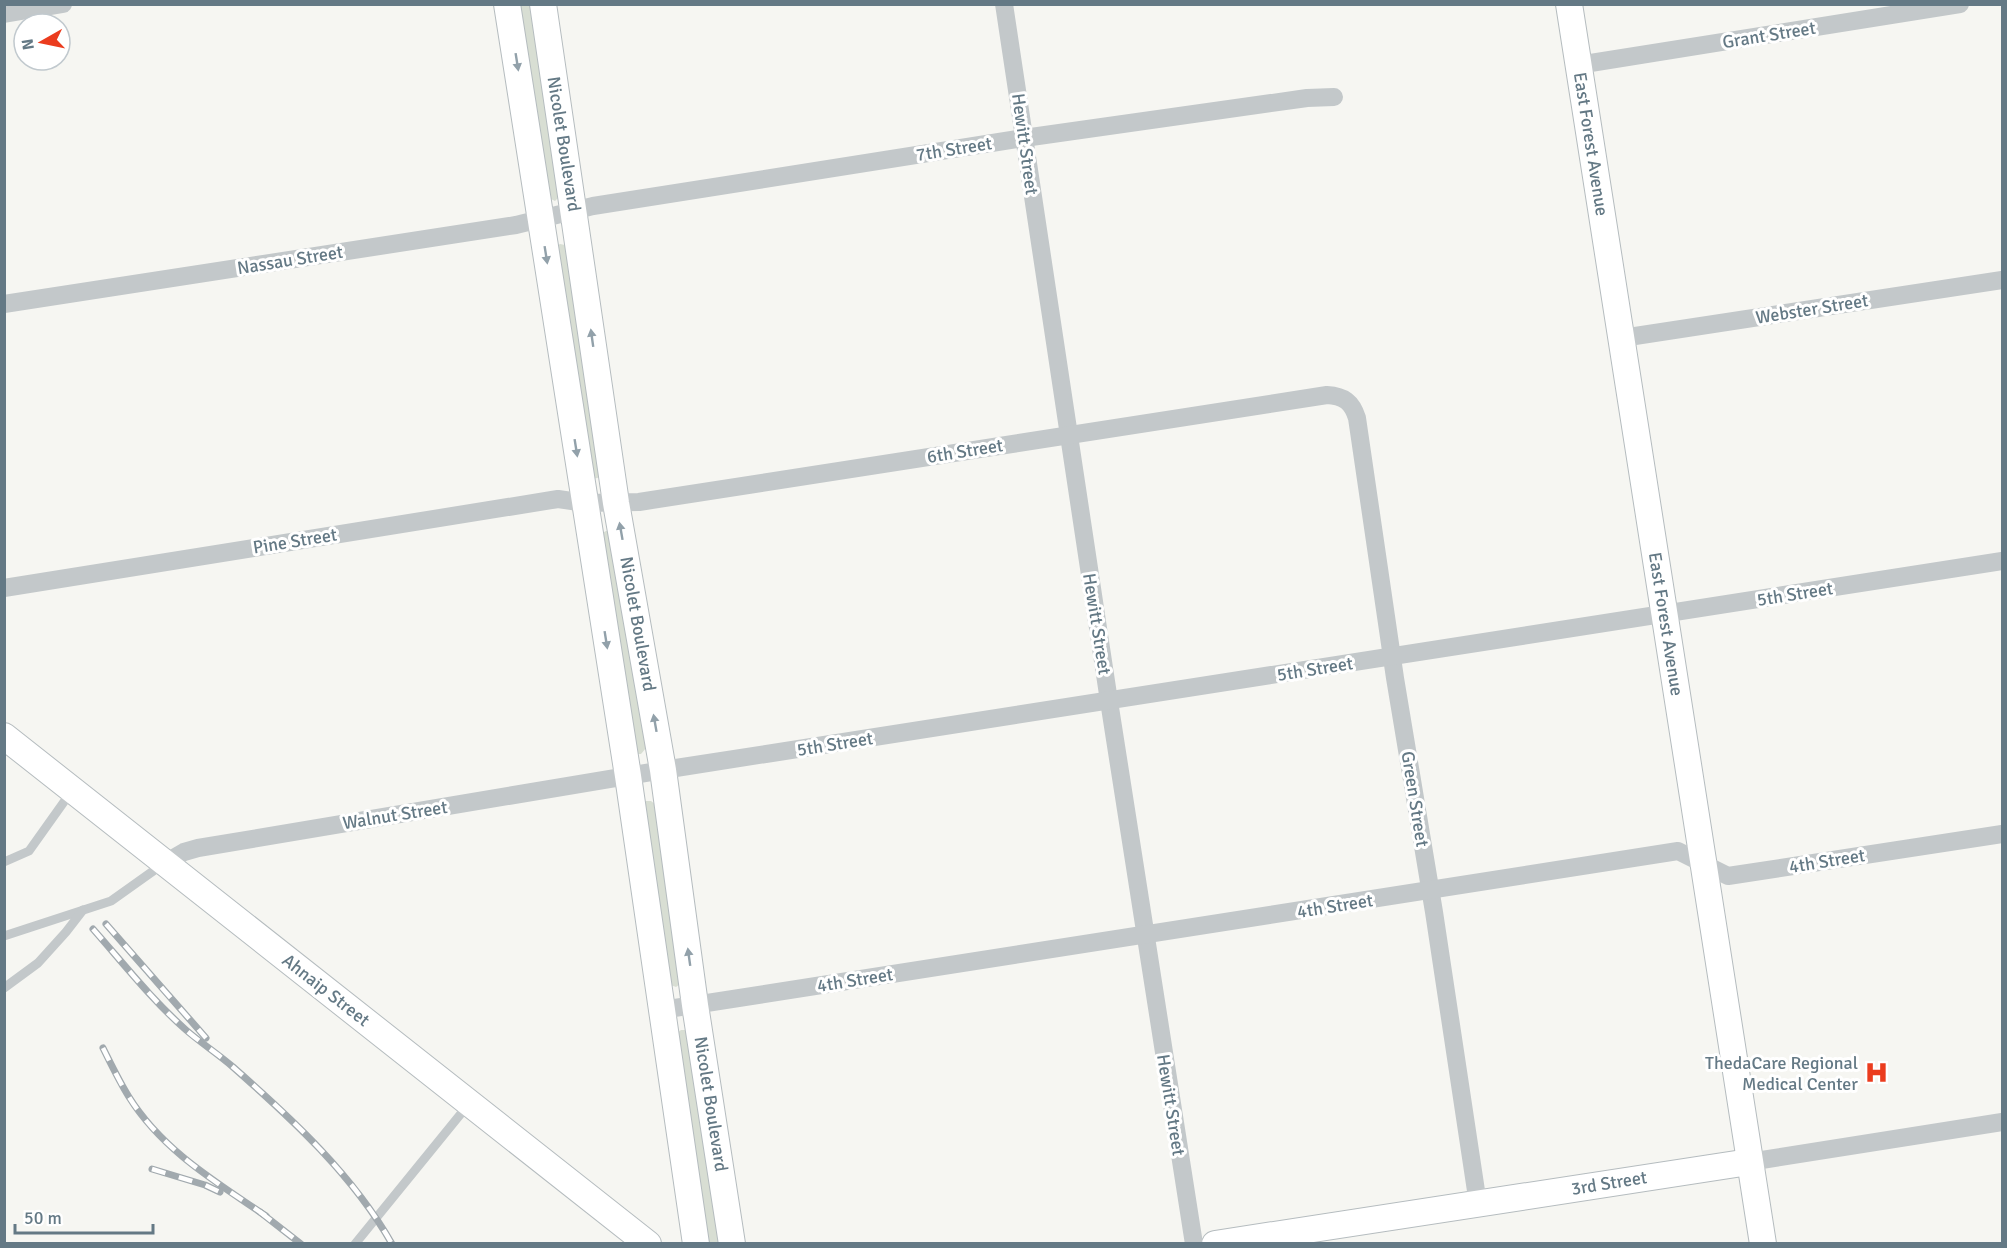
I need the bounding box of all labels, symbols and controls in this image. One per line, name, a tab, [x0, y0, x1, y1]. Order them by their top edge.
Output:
north arrow	[12, 12, 72, 72]
street label: Grant Street	[1721, 17, 1817, 53]
text: N	[17, 37, 39, 51]
one-way arrow	[512, 53, 521, 72]
street label: East Forest Avenue	[1569, 71, 1613, 217]
street label: Nicolet Boulevard	[542, 75, 586, 213]
street label: Hewitt Street	[1007, 92, 1043, 196]
street label: 7th Street	[914, 132, 994, 166]
street label: Nassau Street	[235, 241, 345, 279]
one-way arrow	[542, 246, 551, 265]
street label: Webster Street	[1754, 289, 1870, 329]
one-way arrow	[588, 328, 597, 347]
street label: 6th Street	[925, 434, 1005, 468]
one-way arrow	[572, 438, 581, 457]
one-way arrow	[616, 521, 625, 540]
street label: Pine Street	[251, 524, 339, 558]
street label: East Forest Avenue	[1644, 551, 1688, 697]
street label: Nicolet Boulevard	[615, 555, 661, 693]
street label: Hewitt Street	[1078, 572, 1116, 676]
street label: 5th Street	[1755, 577, 1835, 611]
one-way arrow	[602, 631, 611, 650]
street label: 5th Street	[1275, 652, 1355, 686]
one-way arrow	[650, 713, 659, 732]
street label: 5th Street	[795, 727, 875, 761]
street label: Green Street	[1397, 750, 1433, 848]
street label: Walnut Street	[341, 796, 449, 834]
street label: 4th Street	[1787, 844, 1867, 878]
street label: 4th Street	[1295, 889, 1375, 923]
one-way arrow	[684, 948, 693, 967]
street label: Ahnaip Street	[278, 949, 374, 1031]
street label: 4th Street	[815, 963, 895, 997]
street label: Nicolet Boulevard	[689, 1035, 733, 1173]
place label: ThedaCare Regional Medical Center	[1705, 1052, 1858, 1095]
street label: Hewitt Street	[1152, 1053, 1190, 1157]
hospital icon: ThedaCare Regional Medical Center	[1863, 1060, 1889, 1086]
street label: 3rd Street	[1569, 1166, 1649, 1200]
scale bar	[15, 1197, 153, 1235]
text: 50 m	[24, 1207, 62, 1229]

